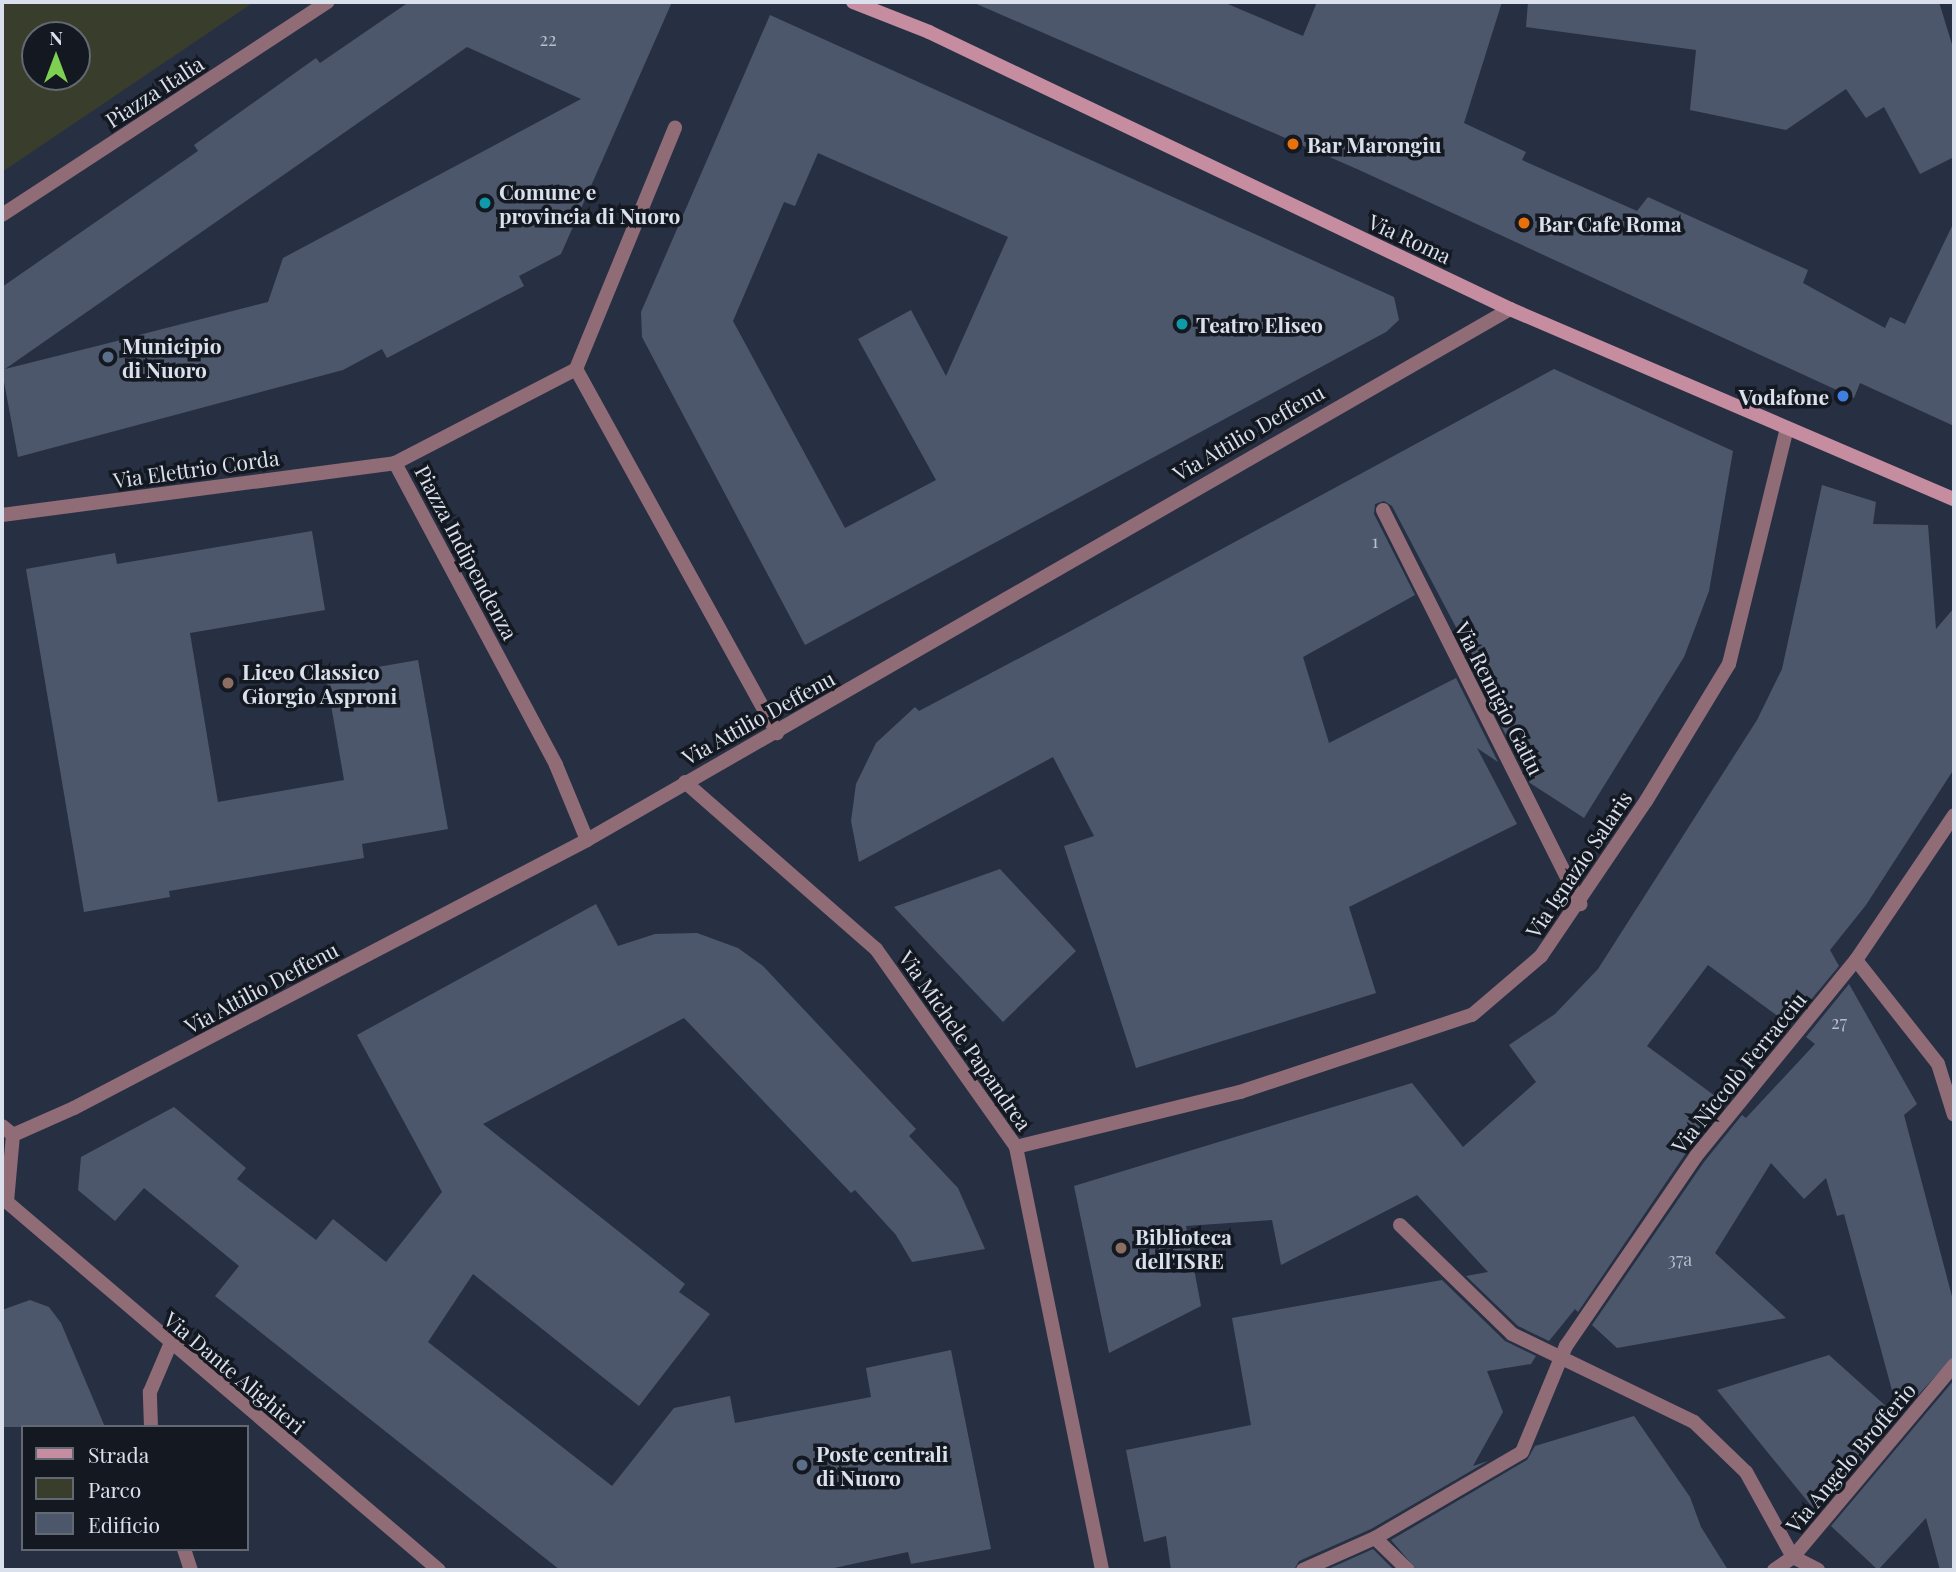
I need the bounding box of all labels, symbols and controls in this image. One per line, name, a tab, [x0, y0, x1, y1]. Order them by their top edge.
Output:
north arrow	[21, 21, 91, 91]
text: N	[49, 24, 63, 50]
house number: 22	[539, 28, 557, 50]
street label: Piazza Italia	[100, 50, 208, 132]
place label: Bar Marongiu	[1307, 131, 1442, 157]
marker: Bar Marongiu	[1285, 136, 1301, 152]
place label: Comune e provincia di Nuoro	[499, 178, 681, 228]
marker: Comune e provincia di Nuoro	[477, 195, 493, 211]
street label: Via Roma	[1364, 208, 1456, 268]
place label: Bar Cafe Roma	[1538, 210, 1682, 236]
marker: Bar Cafe Roma	[1516, 215, 1532, 231]
place label: Teatro Eliseo	[1196, 311, 1323, 337]
marker: Teatro Eliseo	[1174, 316, 1190, 332]
place label: Municipio di Nuoro	[122, 332, 222, 382]
marker: Municipio di Nuoro	[100, 349, 116, 365]
street label: Via Attilio Deffenu	[1168, 378, 1328, 486]
place label: Vodafone	[1739, 383, 1829, 409]
marker: Vodafone	[1835, 388, 1851, 404]
street label: Via Elettrio Corda	[111, 444, 281, 492]
street label: Piazza Indipendenza	[410, 461, 524, 643]
house number: 1	[1372, 530, 1378, 552]
street label: Via Remigio Gattu	[1450, 617, 1550, 779]
place label: Liceo Classico Giorgio Asproni	[242, 658, 398, 708]
street label: Via Attilio Deffenu	[677, 664, 839, 770]
marker: Liceo Classico Giorgio Asproni	[220, 675, 236, 691]
street label: Via Ignazio Salaris	[1520, 786, 1636, 942]
street label: Via Attilio Deffenu	[179, 936, 343, 1038]
street label: Via Michele Papandrea	[894, 945, 1038, 1135]
street label: Via Niccolò Ferracciu	[1665, 987, 1811, 1157]
house number: 27	[1831, 1011, 1847, 1033]
place label: Biblioteca dell'ISRE	[1135, 1223, 1232, 1273]
marker: Biblioteca dell'ISRE	[1113, 1240, 1129, 1256]
house number: 37a	[1668, 1248, 1692, 1270]
street label: Via Dante Alighieri	[159, 1305, 311, 1439]
street label: Via Angelo Brofferio	[1780, 1377, 1920, 1537]
legend	[21, 1425, 248, 1551]
text: Strada	[88, 1440, 149, 1468]
place label: Poste centrali di Nuoro	[816, 1440, 948, 1490]
marker: Poste centrali di Nuoro	[794, 1457, 810, 1473]
text: Parco	[88, 1475, 141, 1503]
text: Edificio	[88, 1510, 160, 1538]

